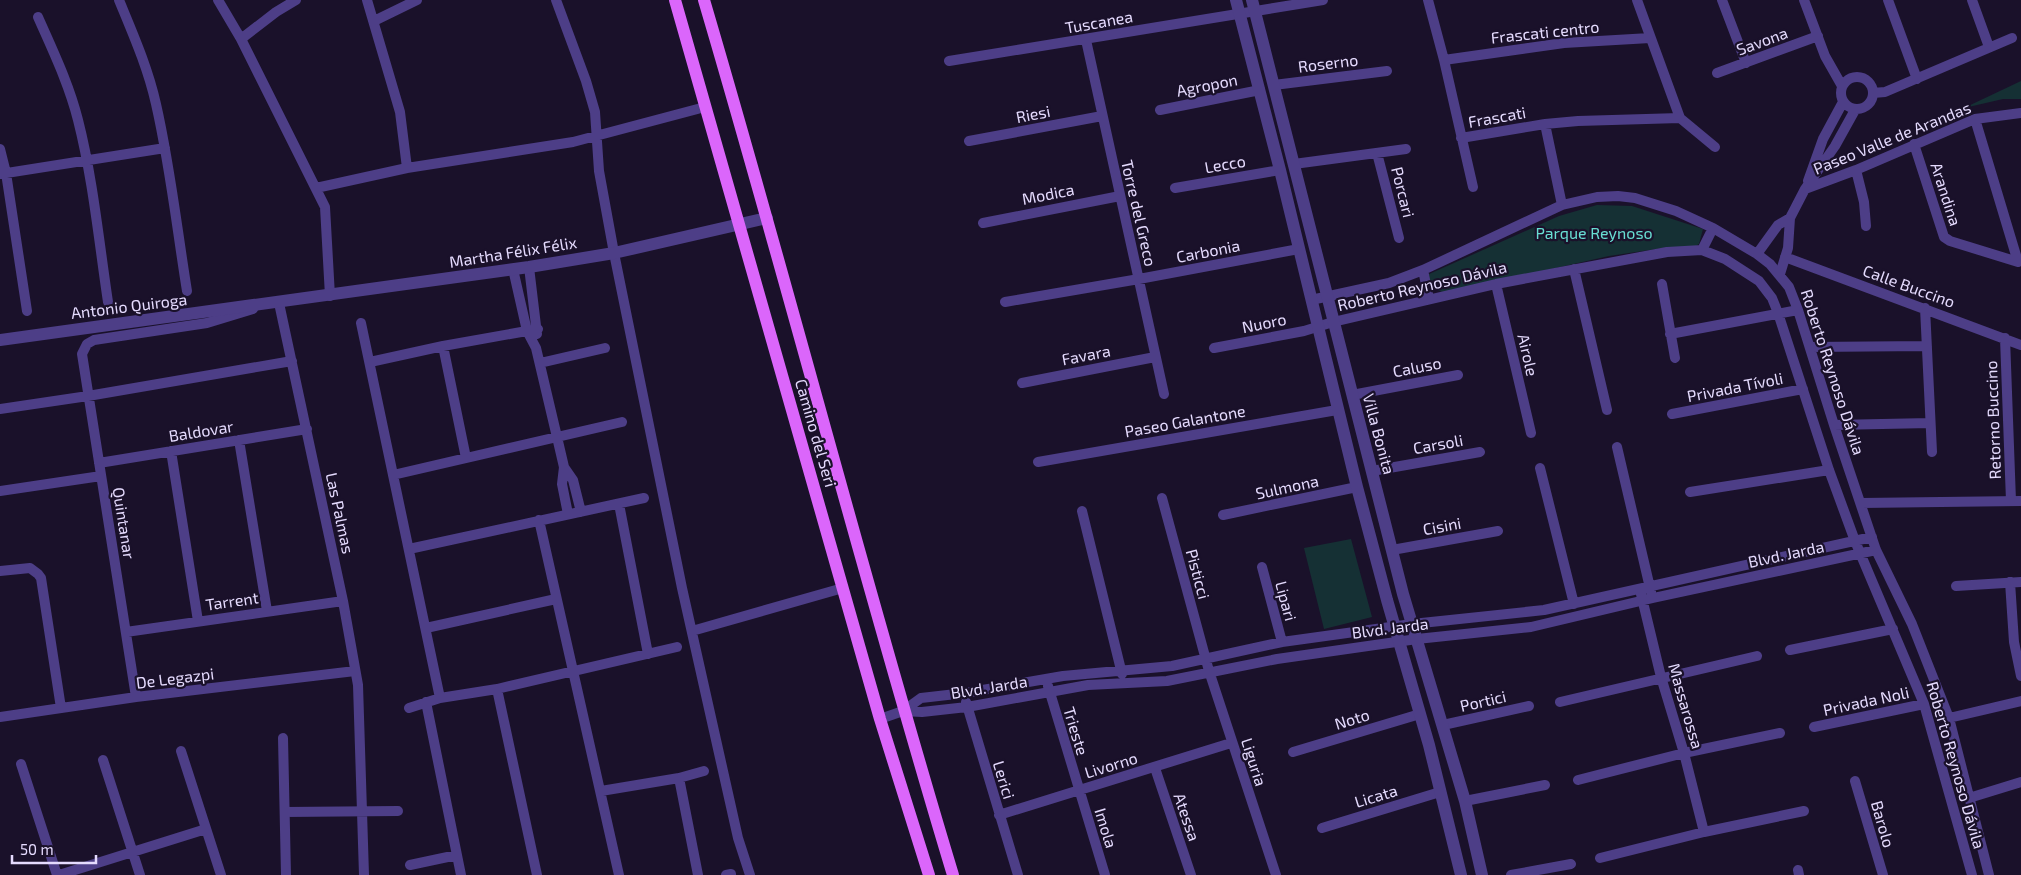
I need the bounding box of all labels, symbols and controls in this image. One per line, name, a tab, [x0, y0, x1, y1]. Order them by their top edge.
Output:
street label: Tuscanea	[1064, 6, 1134, 37]
street label: Frascati centro	[1490, 16, 1600, 47]
street label: Savona	[1734, 22, 1790, 59]
street label: Roserno	[1297, 49, 1359, 76]
street label: Agropon	[1175, 69, 1239, 100]
street label: Paseo Valle de Arandas	[1810, 97, 1973, 178]
street label: Riesi	[1014, 101, 1052, 126]
street label: Frascati	[1467, 102, 1527, 131]
street label: Lecco	[1203, 151, 1247, 176]
street label: Torre del Greco	[1118, 158, 1161, 268]
street label: Arandina	[1927, 160, 1966, 228]
street label: Porcari	[1388, 165, 1419, 219]
street label: Modica	[1020, 179, 1076, 208]
park label: Parque Reynoso	[1535, 223, 1653, 242]
street label: Martha Félix Félix	[448, 232, 579, 271]
street label: Carbonia	[1174, 235, 1241, 266]
street label: Roberto Reynoso Dávila	[1335, 257, 1508, 314]
street label: Calle Buccino	[1861, 260, 1958, 311]
street label: Roberto Reynoso Dávila	[1798, 287, 1869, 457]
street label: Antonio Quiroga	[70, 289, 188, 323]
street label: Nuoro	[1240, 309, 1288, 336]
street label: Airole	[1514, 332, 1543, 378]
street label: Favara	[1060, 340, 1112, 369]
street label: Caluso	[1391, 353, 1443, 381]
street label: Retorno Buccino	[1981, 360, 2004, 480]
street label: Privada Tívoli	[1685, 368, 1785, 405]
street label: Camino del Seri	[792, 377, 841, 489]
street label: Villa Bonita	[1360, 391, 1399, 476]
street label: Paseo Galantone	[1123, 401, 1247, 440]
street label: Baldovar	[167, 416, 235, 445]
street label: Carsoli	[1412, 430, 1464, 457]
street label: Las Palmas	[323, 471, 358, 555]
street label: Sulmona	[1254, 471, 1320, 502]
street label: Quintanar	[108, 486, 140, 561]
street label: Cisini	[1421, 513, 1462, 538]
street label: Blvd. Jarda	[1746, 536, 1826, 571]
street label: Pisticci	[1183, 547, 1214, 601]
street label: Lipari	[1272, 579, 1301, 623]
street label: Tarrent	[204, 587, 260, 614]
street label: Blvd. Jarda	[1350, 613, 1429, 642]
street label: Massarossa	[1665, 661, 1708, 751]
street label: De Legazpi	[135, 663, 215, 692]
street label: Blvd. Jarda	[949, 671, 1029, 702]
street label: Roberto Reynoso Dávila	[1923, 679, 1989, 851]
street label: Privada Noli	[1821, 682, 1911, 719]
street label: Portici	[1458, 686, 1508, 715]
street label: Trieste	[1060, 704, 1093, 757]
street label: Noto	[1332, 704, 1372, 733]
street label: Liguria	[1238, 735, 1271, 788]
street label: Livorno	[1082, 747, 1140, 782]
street label: Lerici	[990, 758, 1019, 801]
street label: Licata	[1352, 780, 1400, 811]
street label: Atessa	[1170, 790, 1205, 843]
street label: Barolo	[1868, 798, 1899, 849]
street label: Imola	[1091, 806, 1122, 850]
scale bar	[12, 832, 96, 864]
text: 50 m	[20, 840, 54, 858]

